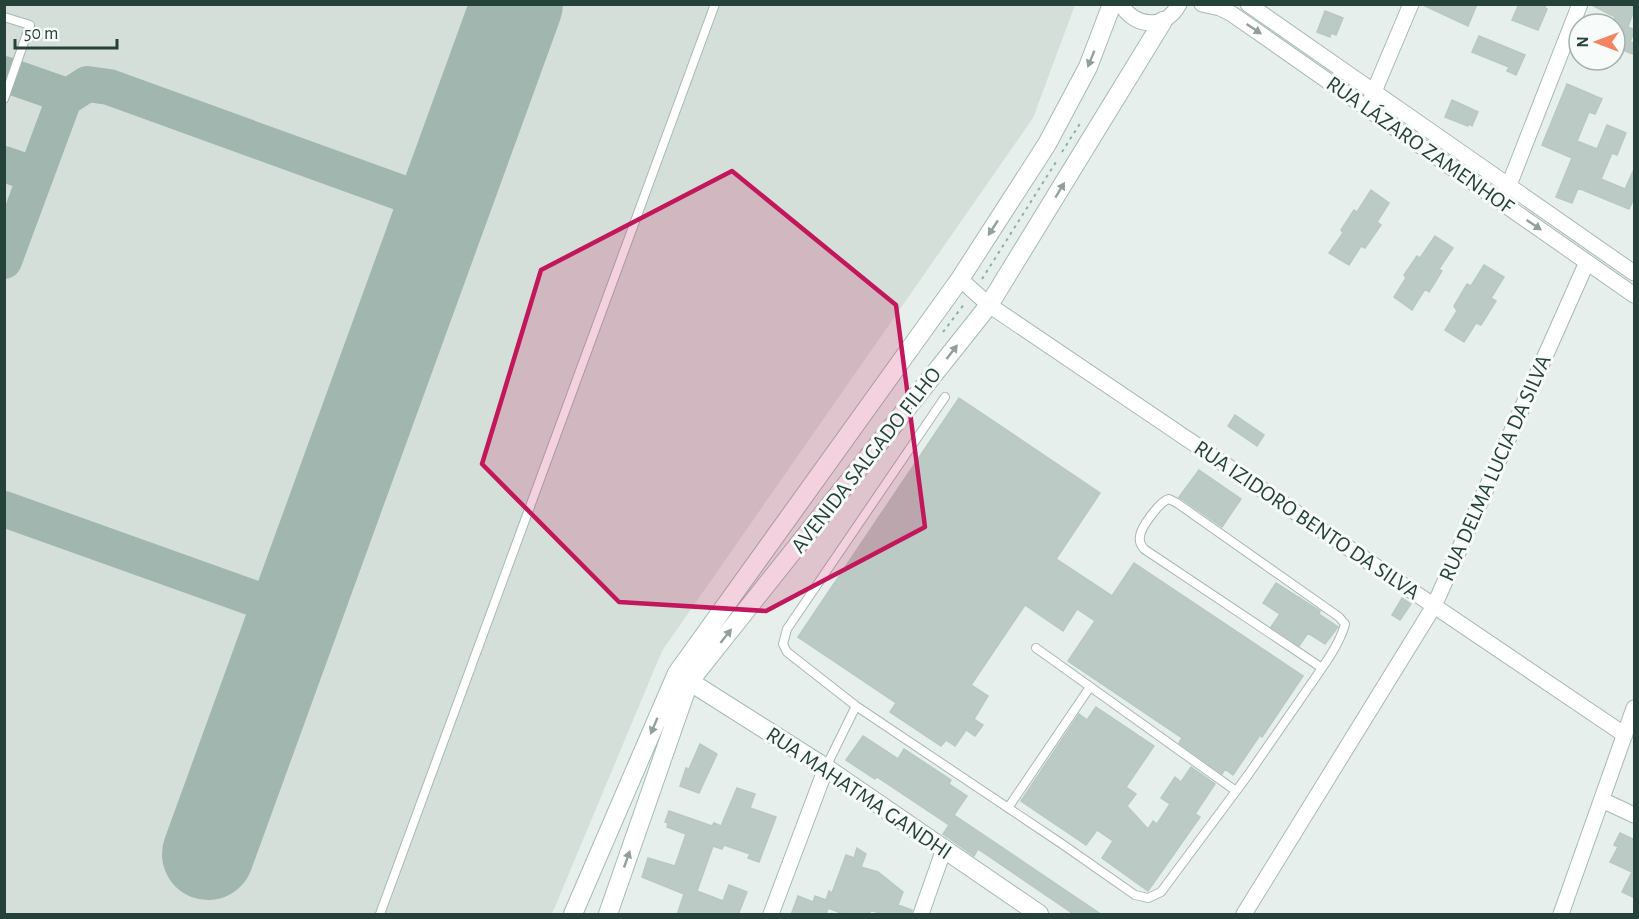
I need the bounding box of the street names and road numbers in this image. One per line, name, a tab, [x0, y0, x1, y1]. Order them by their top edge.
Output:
street label: RUA LÁZARO ZAMENHOF	[1322, 71, 1519, 218]
street label: RUA DELMA LUCIA DA SILVA	[1435, 351, 1555, 584]
street label: AVENIDA SALGADO FILHO	[787, 363, 945, 557]
street label: RUA IZIDORO BENTO DA SILVA	[1190, 436, 1424, 604]
street label: RUA MAHATMA GANDHI	[762, 723, 956, 863]

